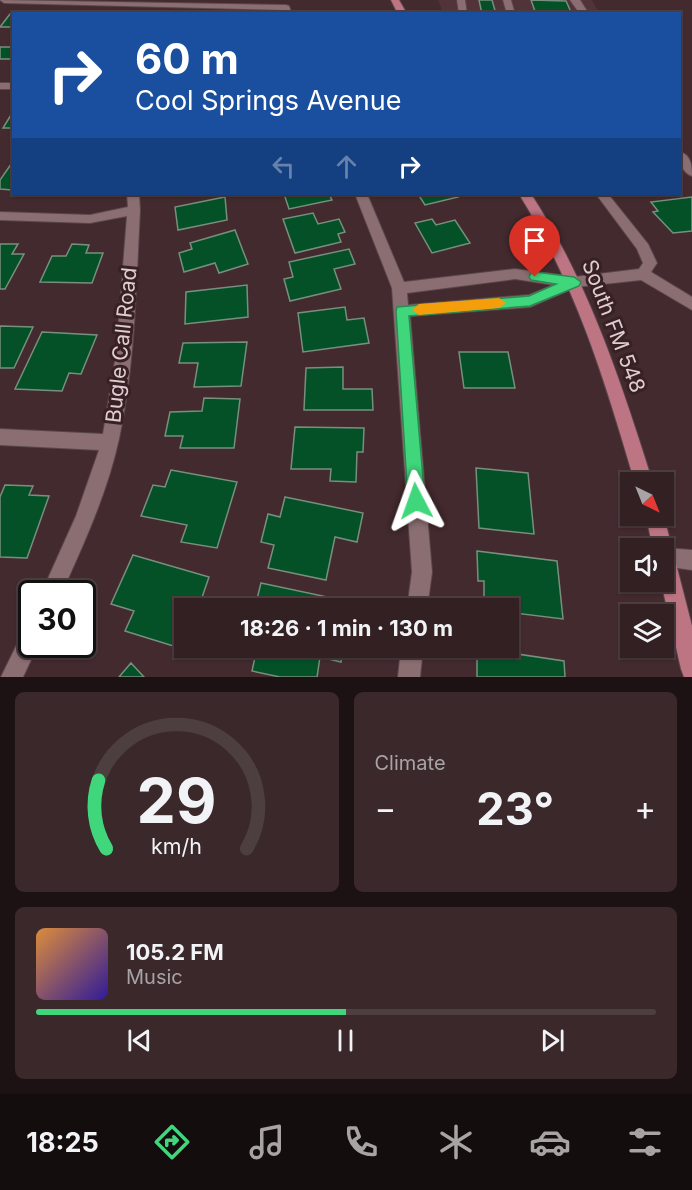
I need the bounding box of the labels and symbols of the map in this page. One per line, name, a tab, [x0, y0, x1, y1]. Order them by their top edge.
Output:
pin	[509, 215, 560, 277]
street label: South FM 548	[577, 256, 651, 396]
street label: Bugle Call Road	[100, 266, 142, 424]
position arrow	[384, 469, 448, 533]
north arrow	[620, 472, 674, 526]
speed limit sign: 30	[18, 580, 96, 658]

